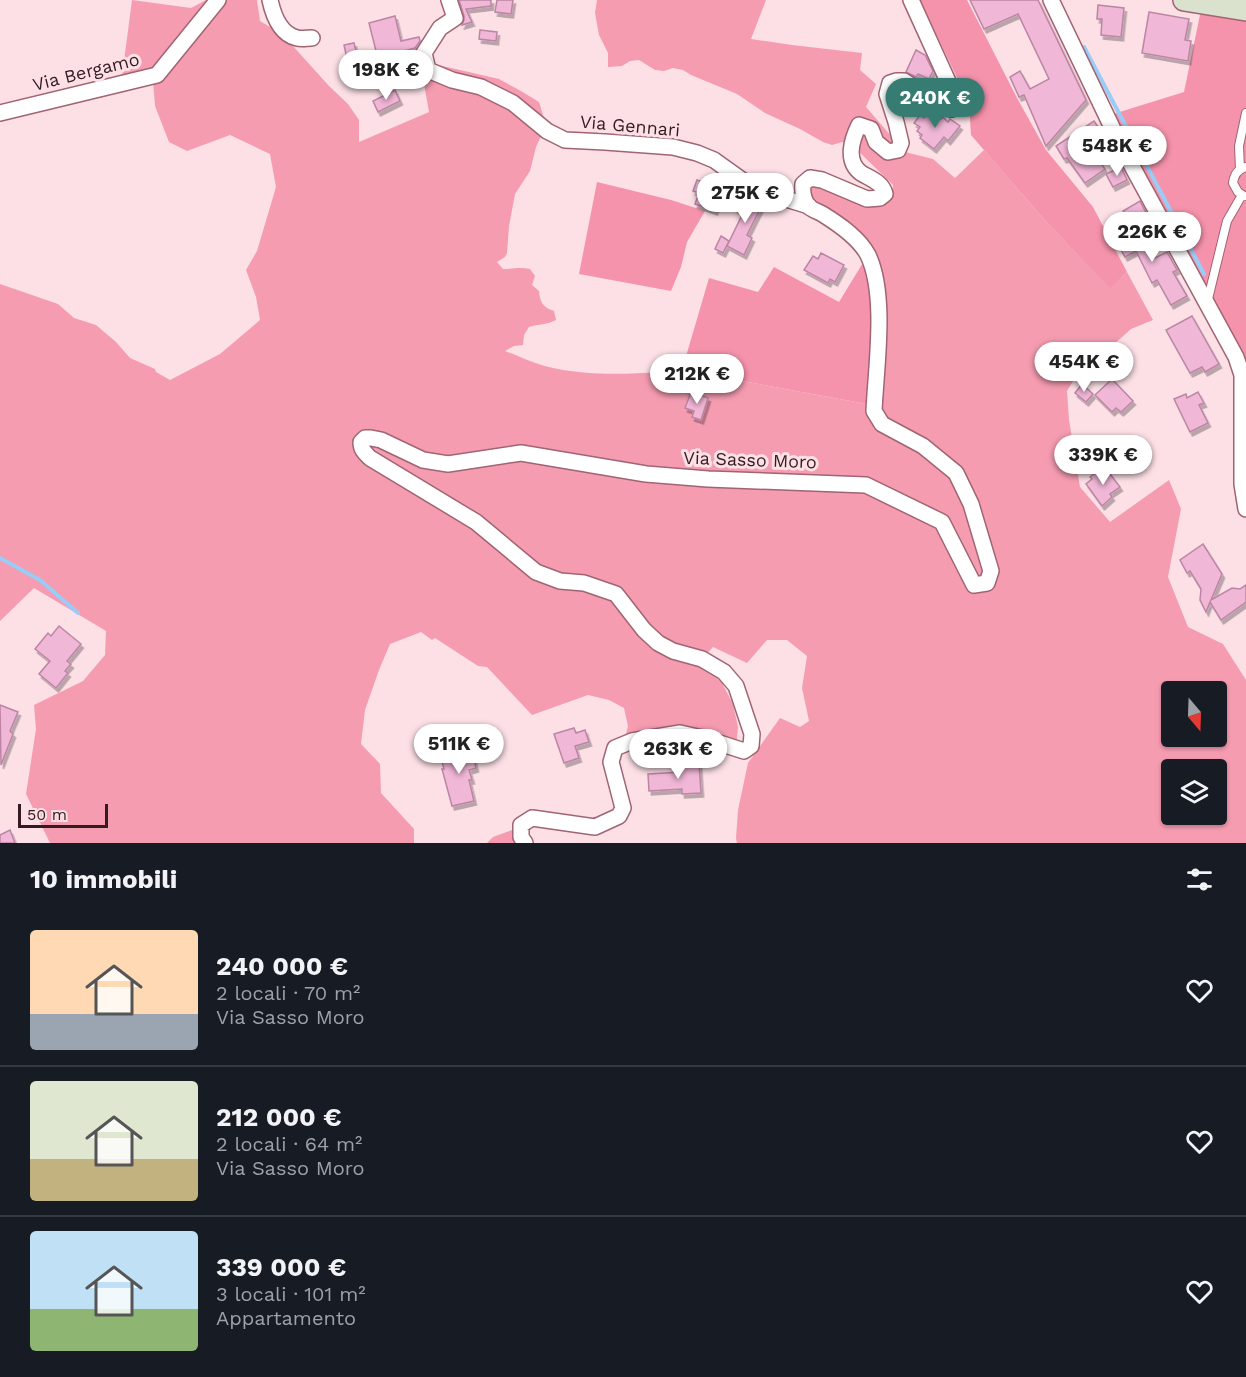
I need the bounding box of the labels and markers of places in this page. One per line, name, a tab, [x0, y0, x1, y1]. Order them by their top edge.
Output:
pin: 198K €	[337, 50, 435, 101]
pin: 240K €	[886, 78, 984, 129]
pin: 548K €	[1068, 126, 1166, 177]
pin: 275K €	[696, 173, 794, 224]
pin: 226K €	[1103, 212, 1201, 263]
pin: 454K €	[1035, 342, 1133, 393]
pin: 212K €	[648, 354, 746, 405]
pin: 339K €	[1054, 435, 1152, 486]
pin: 511K €	[410, 724, 508, 775]
pin: 263K €	[629, 729, 727, 780]

